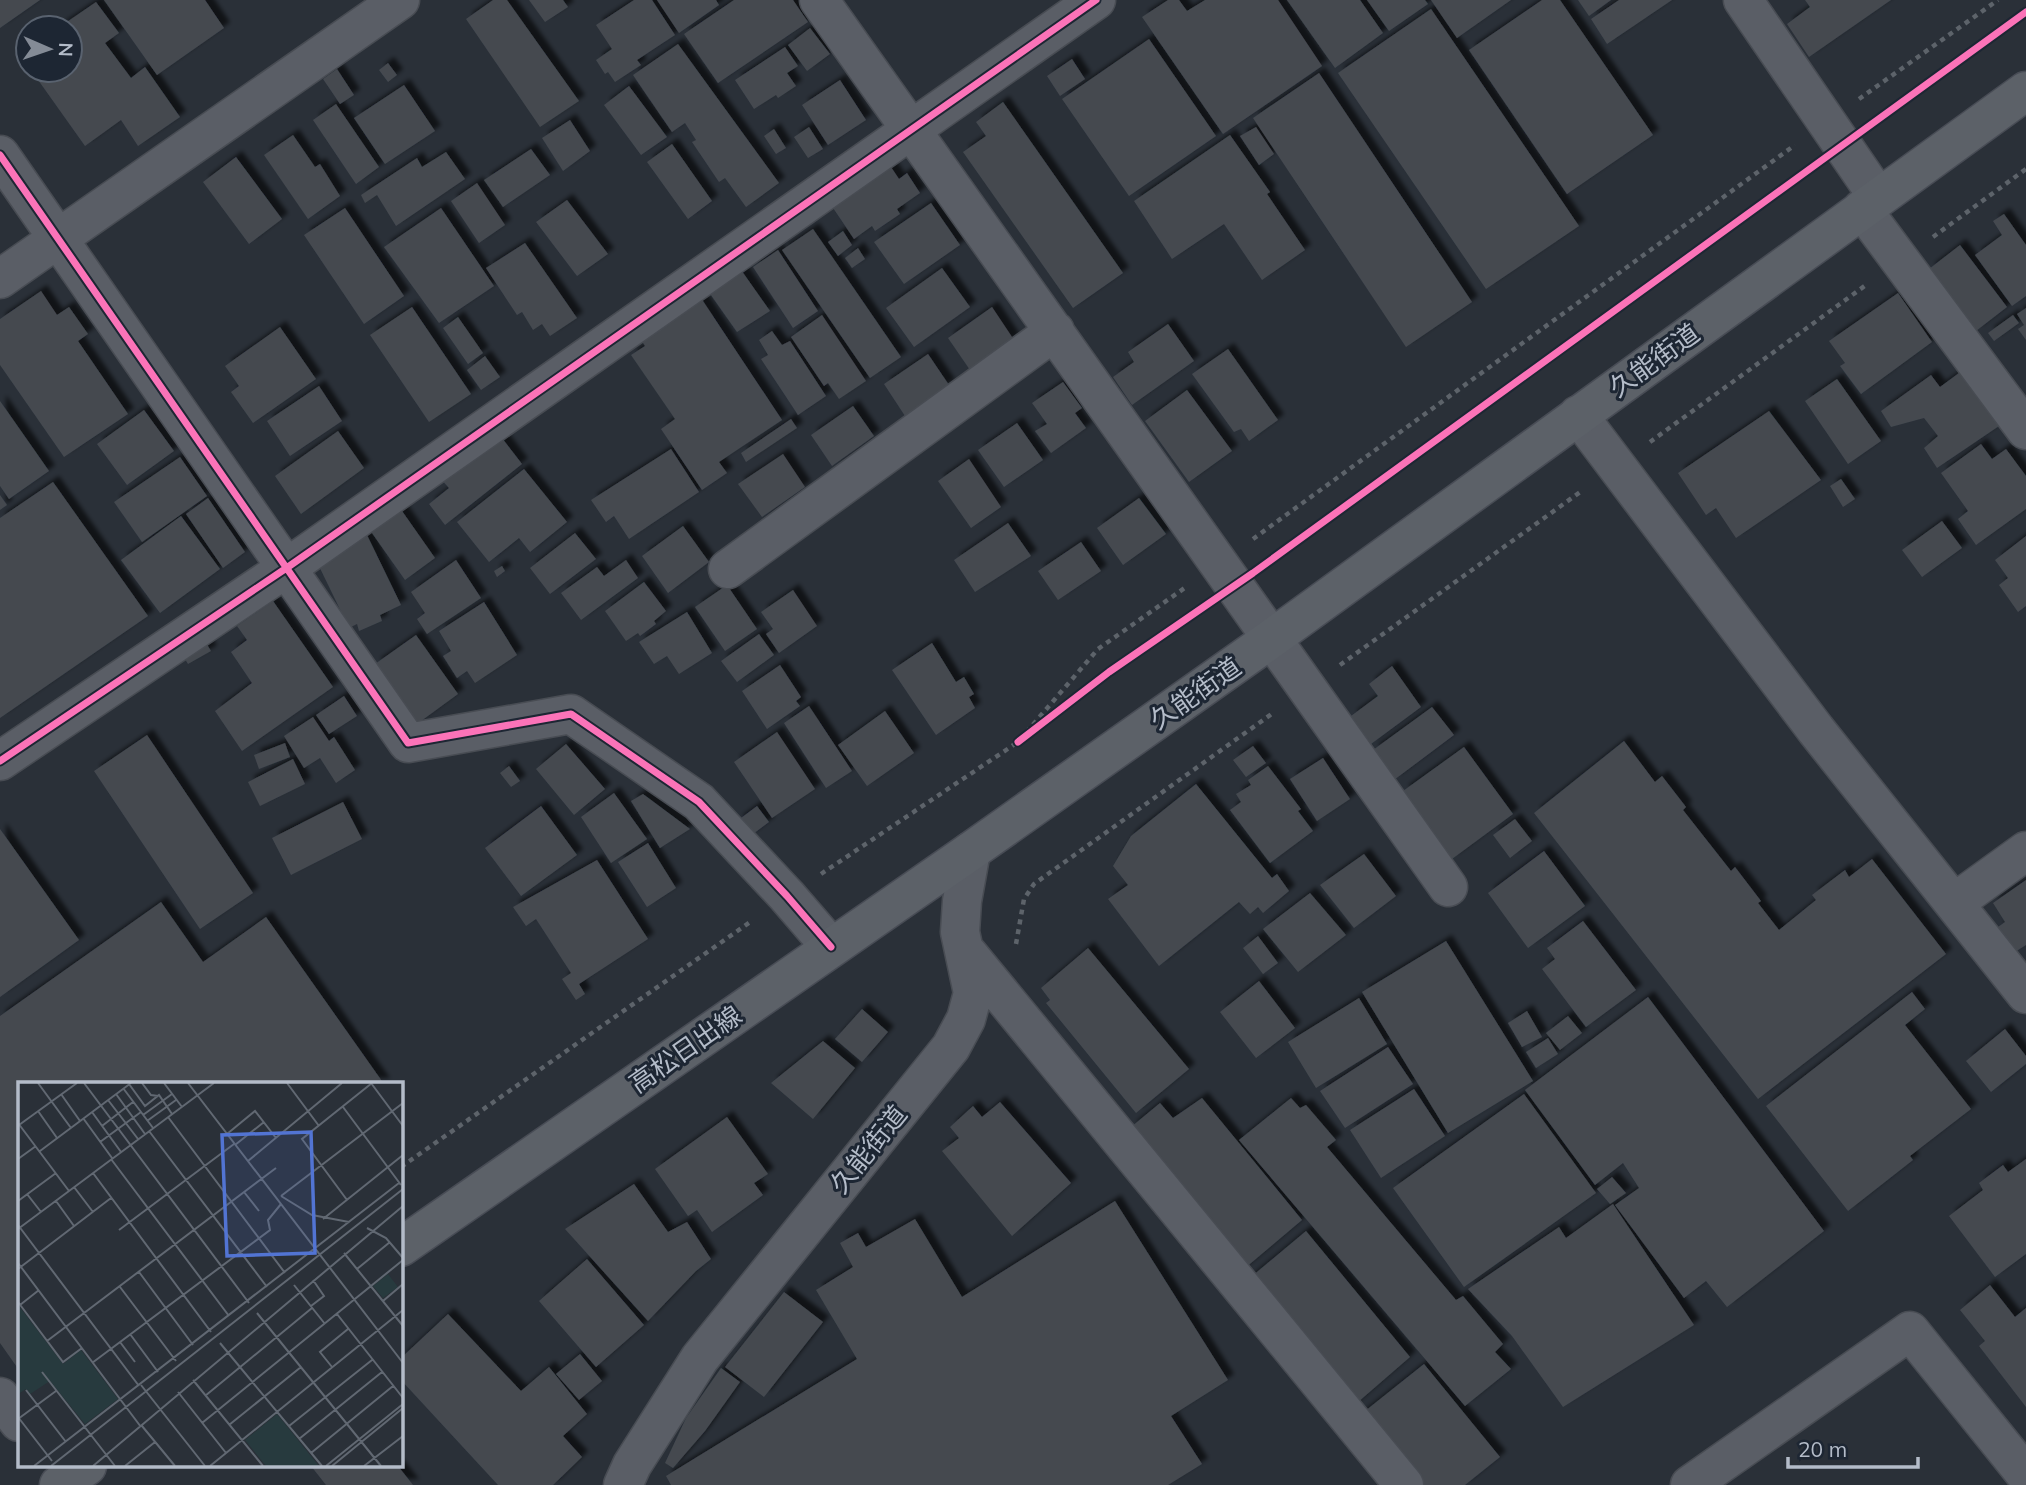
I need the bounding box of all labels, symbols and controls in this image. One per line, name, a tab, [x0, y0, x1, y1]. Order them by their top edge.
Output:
north arrow	[14, 14, 84, 84]
text: N	[54, 42, 78, 57]
street label: 久能街道	[1602, 316, 1706, 404]
street label: 久能街道	[1143, 650, 1247, 736]
street label: 高松日出線	[622, 998, 748, 1100]
inset map	[18, 1082, 402, 1468]
street label: 久能街道	[822, 1098, 914, 1200]
scale bar	[1788, 1426, 1918, 1470]
text: 20 m	[1798, 1436, 1847, 1462]

